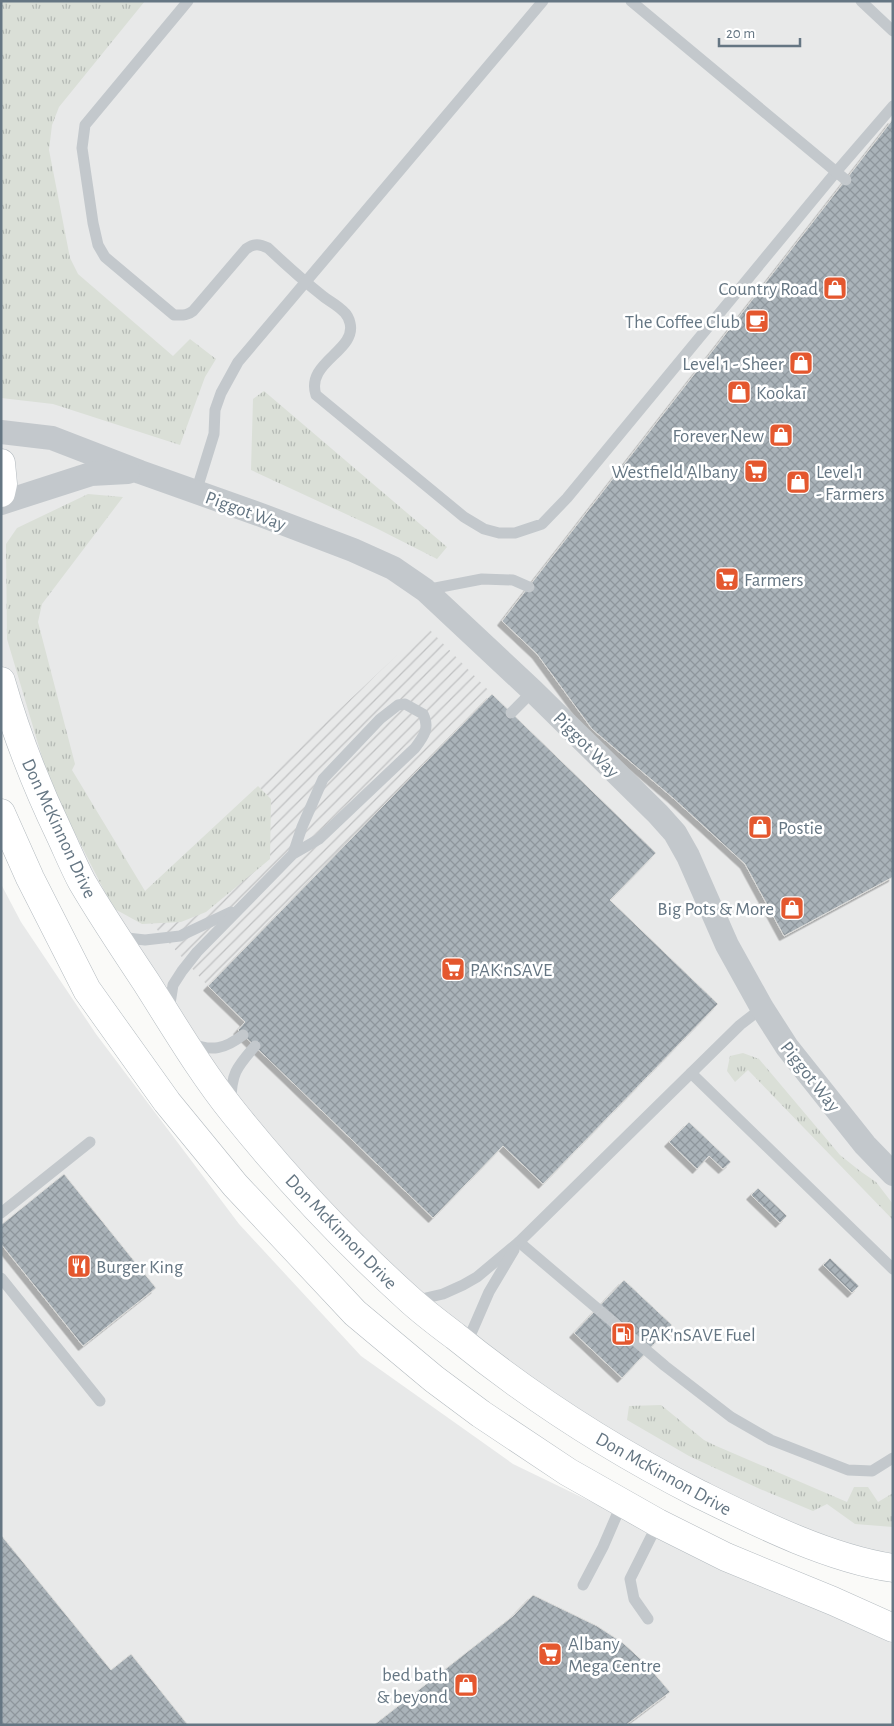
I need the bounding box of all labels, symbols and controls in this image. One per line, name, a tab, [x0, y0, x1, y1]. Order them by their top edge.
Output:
scale bar	[719, 15, 800, 47]
text: 20 m	[726, 26, 755, 41]
shop icon: Country Road	[822, 275, 848, 301]
place label: Country Road	[718, 280, 818, 299]
cafe icon: The Coffee Club	[744, 308, 770, 334]
place label: The Coffee Club	[625, 313, 740, 332]
shop icon: Level 1 - Sheer	[788, 350, 814, 376]
place label: Level 1 - Sheer	[682, 355, 784, 374]
shop icon: Kookaï	[726, 379, 752, 405]
place label: Kookaï	[756, 384, 807, 403]
shop icon: Forever New	[768, 422, 794, 448]
place label: Forever New	[672, 427, 764, 446]
supermarket icon: Westfield Albany	[743, 458, 769, 484]
place label: Westfield Albany	[611, 463, 738, 482]
place label: Level 1 - Farmers	[816, 463, 885, 504]
shop icon: Level 1 - Farmers	[785, 469, 811, 495]
street label: Piggot Way	[203, 488, 288, 535]
supermarket icon: Farmers	[714, 566, 740, 592]
place label: Farmers	[744, 571, 804, 590]
street label: Piggot Way	[549, 709, 622, 782]
street label: Don McKinnon Drive	[18, 756, 99, 901]
shop icon: Postie	[747, 814, 773, 840]
place label: Postie	[778, 819, 823, 838]
shop icon: Big Pots & More	[779, 895, 805, 921]
place label: Big Pots & More	[657, 900, 774, 919]
supermarket icon: PAK'nSAVE	[440, 956, 466, 982]
place label: PAK'nSAVE	[470, 961, 552, 980]
street label: Piggot Way	[776, 1038, 843, 1116]
street label: Don McKinnon Drive	[281, 1171, 400, 1293]
restaurant icon: Burger King	[66, 1253, 92, 1279]
place label: Burger King	[96, 1258, 184, 1277]
fuel station icon: PAK'nSAVE Fuel	[610, 1321, 636, 1347]
place label: PAK'nSAVE Fuel	[640, 1326, 756, 1345]
street label: Don McKinnon Drive	[592, 1429, 734, 1519]
place label: Albany Mega Centre	[568, 1635, 661, 1676]
supermarket icon: Albany Mega Centre	[537, 1641, 563, 1667]
place label: bed bath & beyond	[377, 1666, 448, 1707]
shop icon: bed bath & beyond	[453, 1672, 479, 1698]

